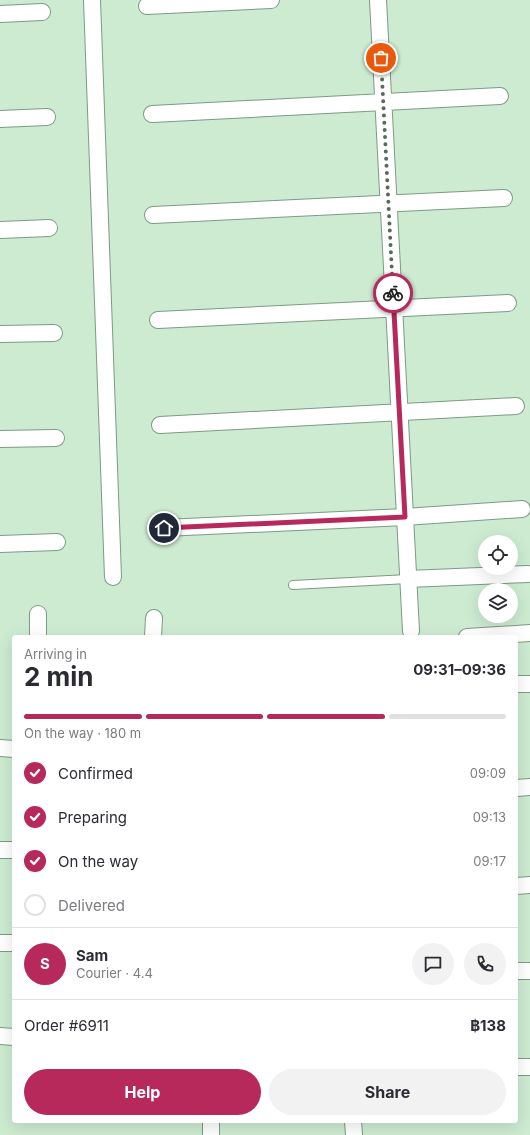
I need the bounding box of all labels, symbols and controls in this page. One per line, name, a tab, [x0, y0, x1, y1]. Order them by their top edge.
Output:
pin	[364, 41, 398, 75]
icon: bag	[370, 47, 392, 69]
courier	[373, 273, 413, 313]
icon: bike	[382, 282, 404, 304]
pin	[147, 511, 181, 545]
icon: home	[153, 517, 175, 539]
map controls	[478, 535, 518, 623]
button: locate	[478, 535, 518, 575]
button: layers	[478, 583, 518, 623]
text: Arriving in	[24, 646, 87, 662]
text: 09:31–09:36	[413, 660, 506, 679]
text: 2 min	[24, 661, 94, 692]
text: On the way · 180 m	[24, 725, 141, 741]
icon: check	[24, 762, 46, 784]
text: Confirmed	[58, 764, 133, 783]
text: 09:09	[470, 765, 506, 781]
icon: check	[24, 806, 46, 828]
text: Preparing	[58, 808, 127, 827]
text: 09:13	[473, 809, 506, 825]
icon: check	[24, 850, 46, 872]
text: On the way	[58, 852, 138, 871]
text: 09:17	[473, 853, 506, 869]
text: Delivered	[58, 896, 125, 915]
button: chat	[412, 943, 454, 985]
button: phone	[464, 943, 506, 985]
text: Sam	[76, 946, 108, 965]
text: S	[40, 954, 50, 973]
text: Courier · 4.4	[76, 965, 153, 981]
text: Order #6911	[24, 1016, 109, 1035]
text: ฿138	[470, 1016, 506, 1035]
button: Help	[24, 1069, 261, 1115]
button: Share	[269, 1069, 506, 1115]

